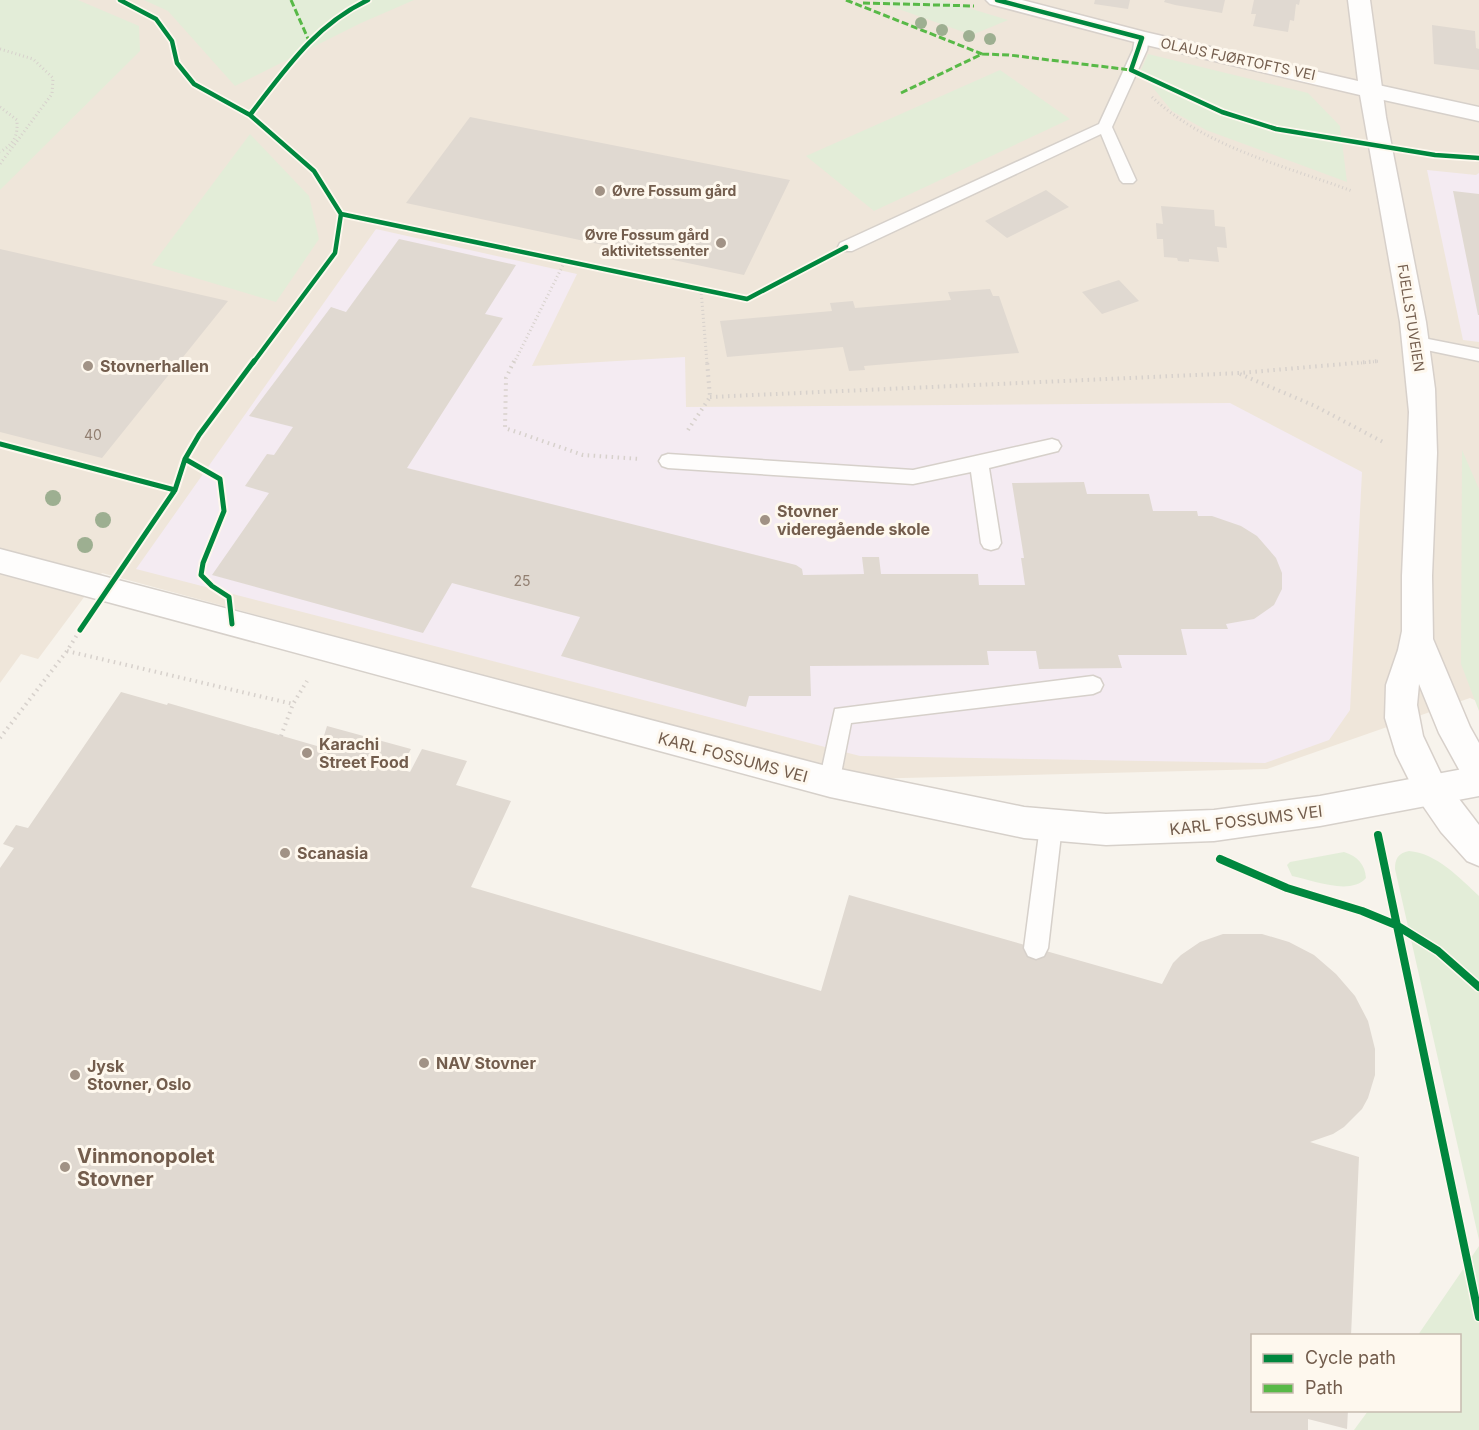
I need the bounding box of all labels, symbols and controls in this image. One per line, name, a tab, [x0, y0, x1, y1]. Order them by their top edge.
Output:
street label: OLAUS FJØRTOFTS VEI	[1159, 34, 1317, 83]
place label: Øvre Fossum gård	[612, 182, 736, 199]
marker: Øvre Fossum gård	[593, 184, 607, 198]
place label: Øvre Fossum gård aktivitetssenter	[585, 226, 709, 259]
marker: Øvre Fossum gård aktivitetssenter	[714, 236, 728, 250]
street label: FJELLSTUVEIEN	[1395, 263, 1428, 373]
place label: Stovnerhallen	[100, 356, 209, 376]
marker: Stovnerhallen	[81, 359, 95, 373]
house number: 40	[84, 426, 102, 443]
place label: Stovner videregående skole	[777, 501, 930, 539]
marker: Stovner videregående skole	[758, 513, 772, 527]
house number: 25	[513, 572, 531, 589]
street label: KARL FOSSUMS VEI	[656, 727, 810, 787]
place label: Karachi Street Food	[319, 734, 409, 772]
marker: Karachi Street Food	[300, 746, 314, 760]
street label: KARL FOSSUMS VEI	[1168, 801, 1324, 839]
place label: Scanasia	[297, 843, 368, 863]
marker: Scanasia	[278, 846, 292, 860]
place label: NAV Stovner	[436, 1053, 536, 1073]
place label: Jysk Stovner, Oslo	[87, 1056, 192, 1094]
marker: NAV Stovner	[417, 1056, 431, 1070]
marker: Jysk Stovner, Oslo	[68, 1068, 82, 1082]
place label: Vinmonopolet Stovner	[77, 1144, 215, 1191]
marker: Vinmonopolet Stovner	[58, 1160, 72, 1174]
legend	[1251, 1334, 1461, 1412]
text: Cycle path	[1305, 1347, 1396, 1368]
text: Path	[1305, 1377, 1343, 1398]

